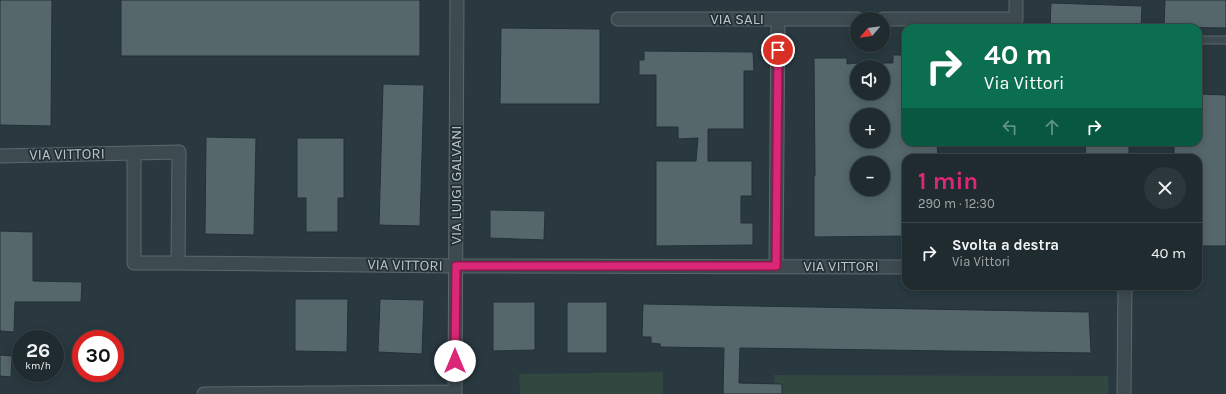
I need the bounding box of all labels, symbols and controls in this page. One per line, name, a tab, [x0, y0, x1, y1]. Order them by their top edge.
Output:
street label: VIA SALI	[710, 10, 764, 28]
north arrow	[850, 12, 890, 52]
map controls	[850, 12, 890, 196]
pin	[761, 33, 795, 67]
text: 40 m	[984, 38, 1052, 71]
icon: arrive	[767, 39, 789, 61]
icon: right	[918, 40, 970, 92]
button: sound	[850, 60, 890, 100]
text: Via Vittori	[984, 72, 1064, 94]
button: +	[850, 108, 890, 148]
icon: left	[999, 116, 1021, 138]
icon: ahead	[1041, 116, 1063, 138]
icon: right	[1083, 116, 1105, 138]
street label: VIA LUIGI GALVANI	[447, 126, 465, 244]
street label: VIA VITTORI	[29, 144, 105, 164]
button: −	[850, 156, 890, 196]
text: 1 min	[918, 167, 978, 195]
button: close	[1144, 167, 1186, 209]
text: 290 m · 12:30	[918, 196, 995, 211]
text: Svolta a destra	[952, 236, 1059, 254]
icon: right	[918, 242, 940, 264]
text: 40 m	[1151, 244, 1186, 262]
text: Via Vittori	[952, 254, 1010, 269]
street label: VIA VITTORI	[367, 255, 443, 275]
street label: VIA VITTORI	[803, 257, 879, 275]
speed limit sign: 30	[72, 330, 124, 382]
text: 26	[26, 339, 50, 362]
position arrow	[434, 340, 476, 382]
text: km/h	[25, 360, 51, 372]

